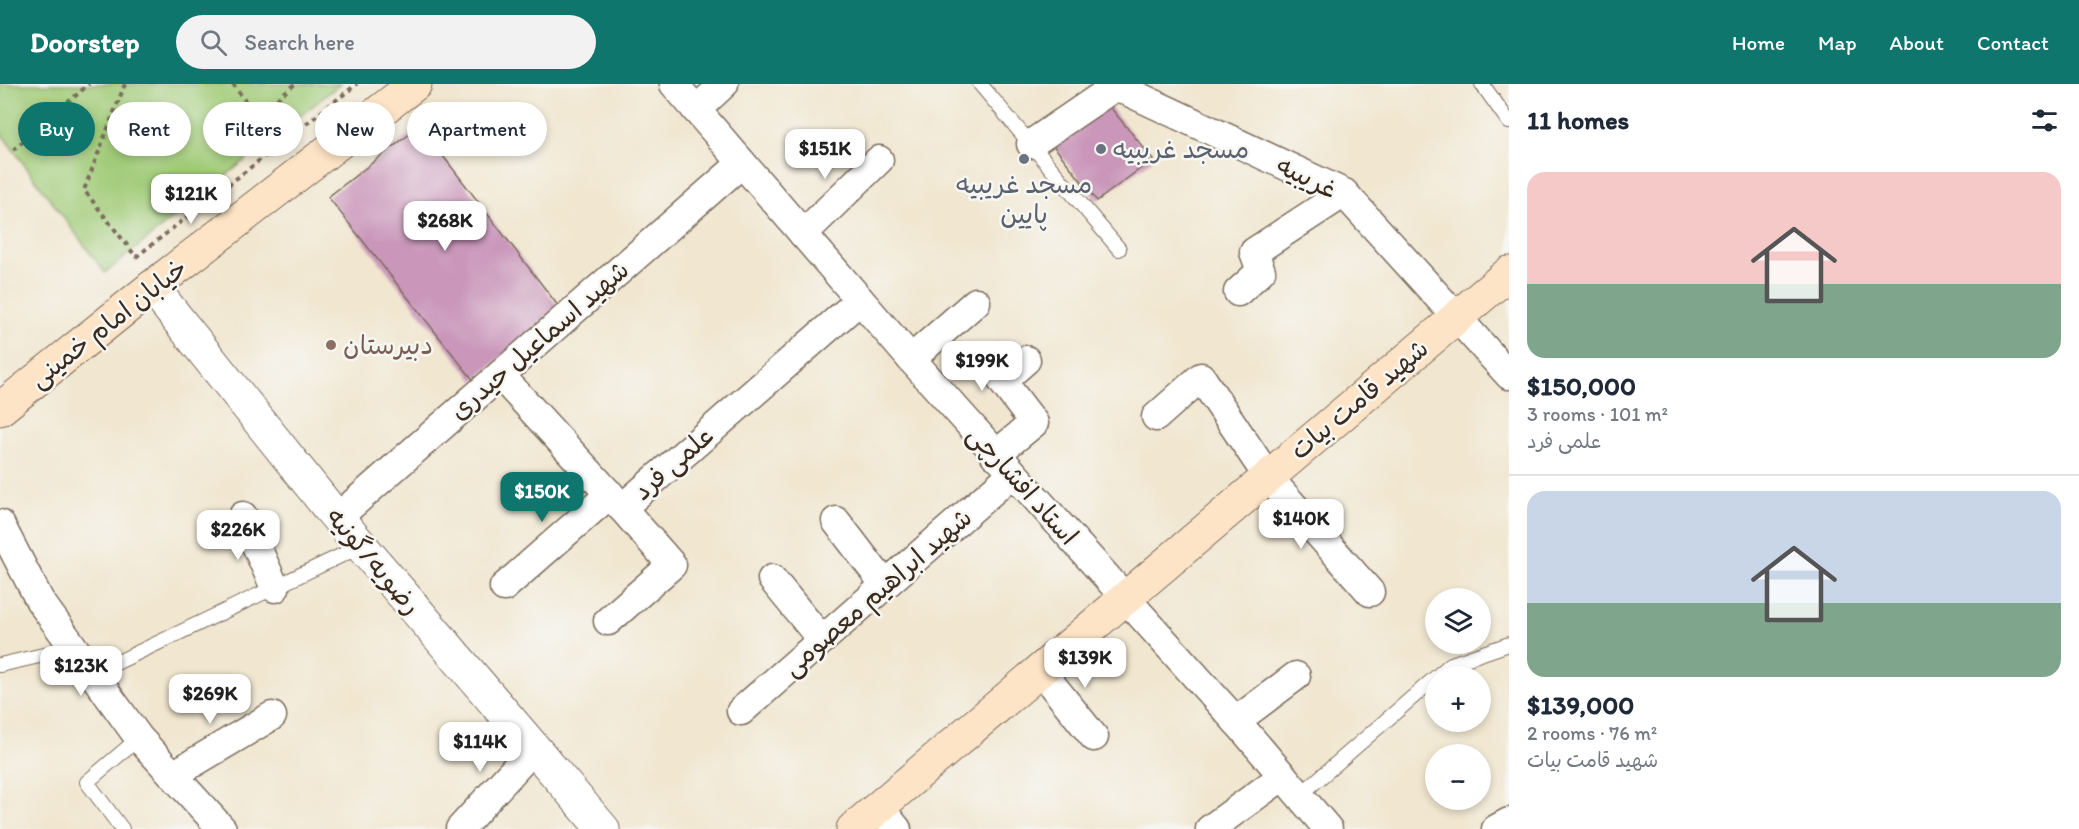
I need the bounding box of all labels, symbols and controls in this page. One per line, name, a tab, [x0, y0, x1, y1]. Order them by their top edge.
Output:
search box	[176, 15, 596, 69]
text: Doorstep	[30, 25, 140, 59]
icon: search	[197, 26, 230, 59]
text: Search here	[245, 29, 355, 56]
text: Home	[1732, 30, 1785, 55]
text: Map	[1818, 30, 1857, 55]
text: About	[1890, 30, 1944, 55]
text: Contact	[1977, 30, 2049, 55]
chip: Buy	[18, 102, 95, 156]
chip: Rent	[107, 102, 191, 156]
chip: Filters	[203, 102, 303, 156]
chip: New	[315, 102, 395, 156]
chip: Apartment	[407, 102, 547, 156]
text: 11 homes	[1527, 104, 1629, 136]
icon: filters	[2028, 104, 2061, 137]
pin: $151K	[783, 129, 867, 180]
place label: مسجد غریبیه	[1113, 133, 1249, 165]
text: $151K	[799, 136, 851, 160]
marker: مسجد غریبیه	[1094, 142, 1108, 156]
street label: غریبیه	[1271, 149, 1343, 205]
marker: مسجد غریبیه پایین	[1017, 152, 1031, 166]
place label: مسجد غریبیه پایین	[956, 168, 1092, 231]
pin: $121K	[149, 174, 233, 225]
text: $121K	[165, 181, 217, 205]
pin: $268K	[403, 201, 487, 252]
text: $268K	[418, 208, 472, 232]
icon: home	[1740, 211, 1848, 319]
street label: خیابان امام خمینی	[23, 251, 196, 398]
street label: شهید اسماعیل حیدری	[443, 253, 635, 427]
place label: دبیرستان	[343, 329, 433, 361]
street label: شهید قامت بیات	[1283, 332, 1435, 466]
marker: دبیرستان	[324, 338, 338, 352]
pin: $199K	[940, 341, 1024, 392]
text: $199K	[955, 348, 1009, 372]
text: $150,000	[1527, 370, 1636, 402]
text: 3 rooms · 101 m²	[1527, 402, 1668, 426]
street label: علمی فرد	[626, 419, 721, 508]
street label: استاد افشارچی	[960, 419, 1085, 552]
text: علمی فرد	[1527, 429, 1601, 453]
pin: $150K	[500, 472, 584, 523]
text: $150K	[514, 479, 570, 503]
pin: $140K	[1259, 499, 1343, 550]
street label: رضویه/گونیه	[320, 501, 428, 621]
street label: شهید ابراهیم معصومی	[776, 501, 981, 686]
text: $140K	[1273, 506, 1329, 530]
pin: $226K	[196, 510, 280, 561]
text: $226K	[211, 517, 265, 541]
icon: home	[1740, 530, 1848, 638]
map controls	[1425, 588, 1491, 810]
button: layers	[1425, 588, 1491, 654]
pin: $139K	[1043, 638, 1127, 689]
text: $139K	[1058, 645, 1112, 669]
pin: $123K	[39, 646, 123, 697]
text: $123K	[54, 653, 108, 677]
button: +	[1425, 666, 1491, 732]
pin: $269K	[168, 674, 252, 725]
text: $269K	[183, 681, 237, 705]
text: $139,000	[1527, 689, 1634, 721]
text: 2 rooms · 76 m²	[1527, 721, 1657, 745]
pin: $114K	[438, 722, 522, 773]
text: $114K	[453, 729, 507, 753]
button: −	[1425, 744, 1491, 810]
text: شهید قامت بیات	[1527, 748, 1658, 772]

